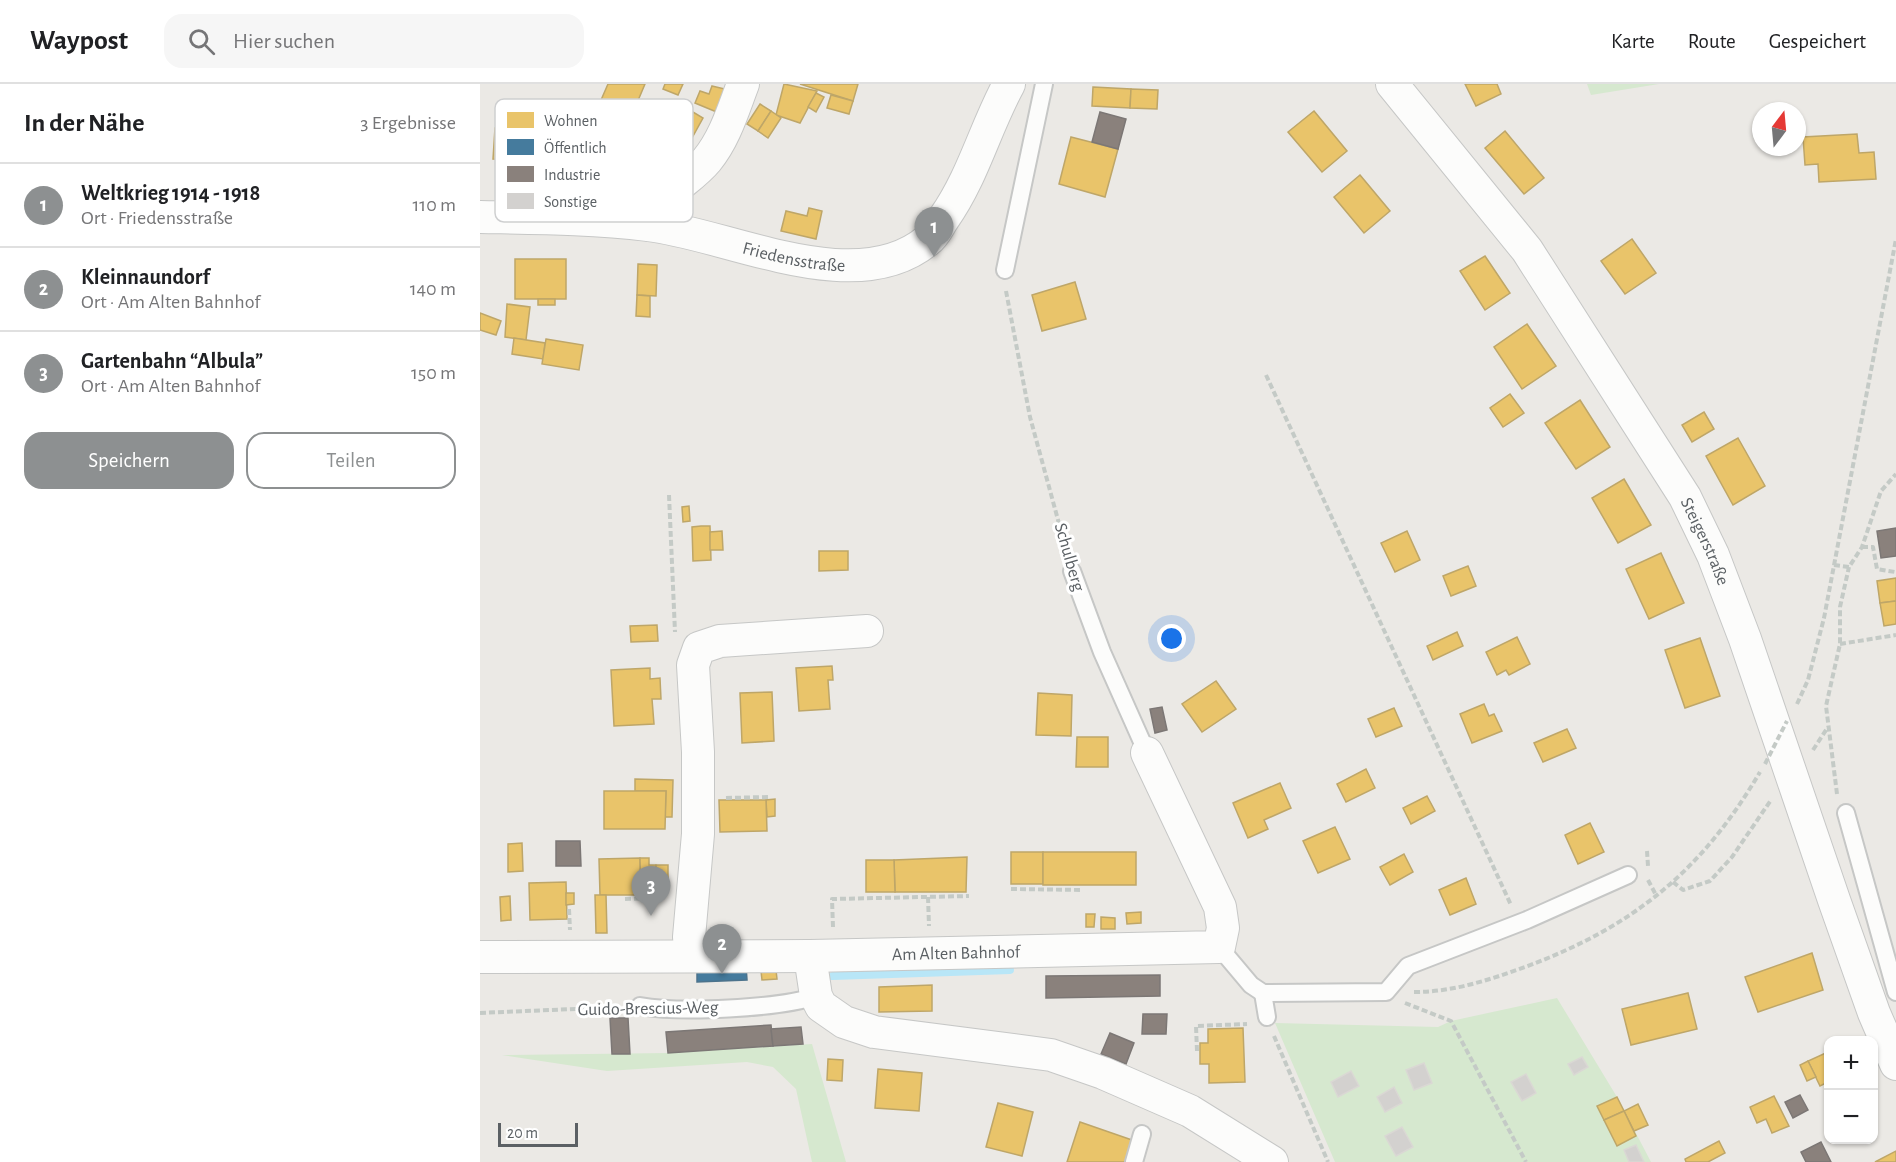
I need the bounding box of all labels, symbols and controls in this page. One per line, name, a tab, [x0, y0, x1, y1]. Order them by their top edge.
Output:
search box	[164, 14, 584, 68]
icon: search	[185, 25, 218, 58]
text: Waypost	[30, 27, 128, 55]
text: Hier suchen	[233, 30, 335, 52]
text: Karte	[1611, 31, 1655, 52]
text: Route	[1688, 31, 1736, 52]
text: Gespeichert	[1769, 31, 1866, 52]
legend	[495, 99, 693, 222]
north arrow	[1752, 102, 1806, 156]
text: In der Nähe	[24, 110, 144, 136]
text: 3 Ergebnisse	[360, 113, 456, 133]
text: Wohnen	[544, 113, 598, 129]
text: Öffentlich	[544, 138, 607, 156]
text: Industrie	[544, 167, 600, 183]
text: Weltkrieg 1914 - 1918	[81, 182, 260, 204]
text: Sonstige	[544, 194, 597, 210]
text: 1	[40, 195, 47, 215]
text: 110 m	[412, 195, 456, 215]
text: Ort · Friedensstraße	[81, 208, 233, 228]
pin: 1	[914, 208, 954, 257]
street label: Friedensstraße	[740, 239, 846, 275]
text: Kleinnaundorf	[81, 266, 210, 288]
text: 2	[39, 279, 48, 299]
text: 140 m	[410, 279, 456, 299]
text: Ort · Am Alten Bahnhof	[81, 292, 260, 312]
text: Gartenbahn “Albula”	[81, 350, 263, 372]
text: 3	[39, 363, 48, 383]
text: 150 m	[411, 363, 456, 383]
text: Ort · Am Alten Bahnhof	[81, 376, 260, 396]
button: Speichern	[24, 432, 234, 489]
button: Teilen	[246, 432, 456, 489]
street label: Steigerstraße	[1677, 495, 1732, 588]
street label: Schulberg	[1051, 521, 1087, 594]
your location	[1157, 624, 1186, 653]
pin: 3	[632, 866, 670, 916]
pin: 2	[702, 924, 742, 974]
street label: Am Alten Bahnhof	[892, 943, 1022, 964]
street label: Guido-Brescius-Weg	[578, 999, 719, 1019]
map controls	[1824, 1036, 1878, 1144]
button: +	[1824, 1036, 1878, 1090]
button: −	[1824, 1090, 1878, 1144]
scale bar	[498, 1120, 578, 1148]
text: 20 m	[507, 1125, 538, 1141]

